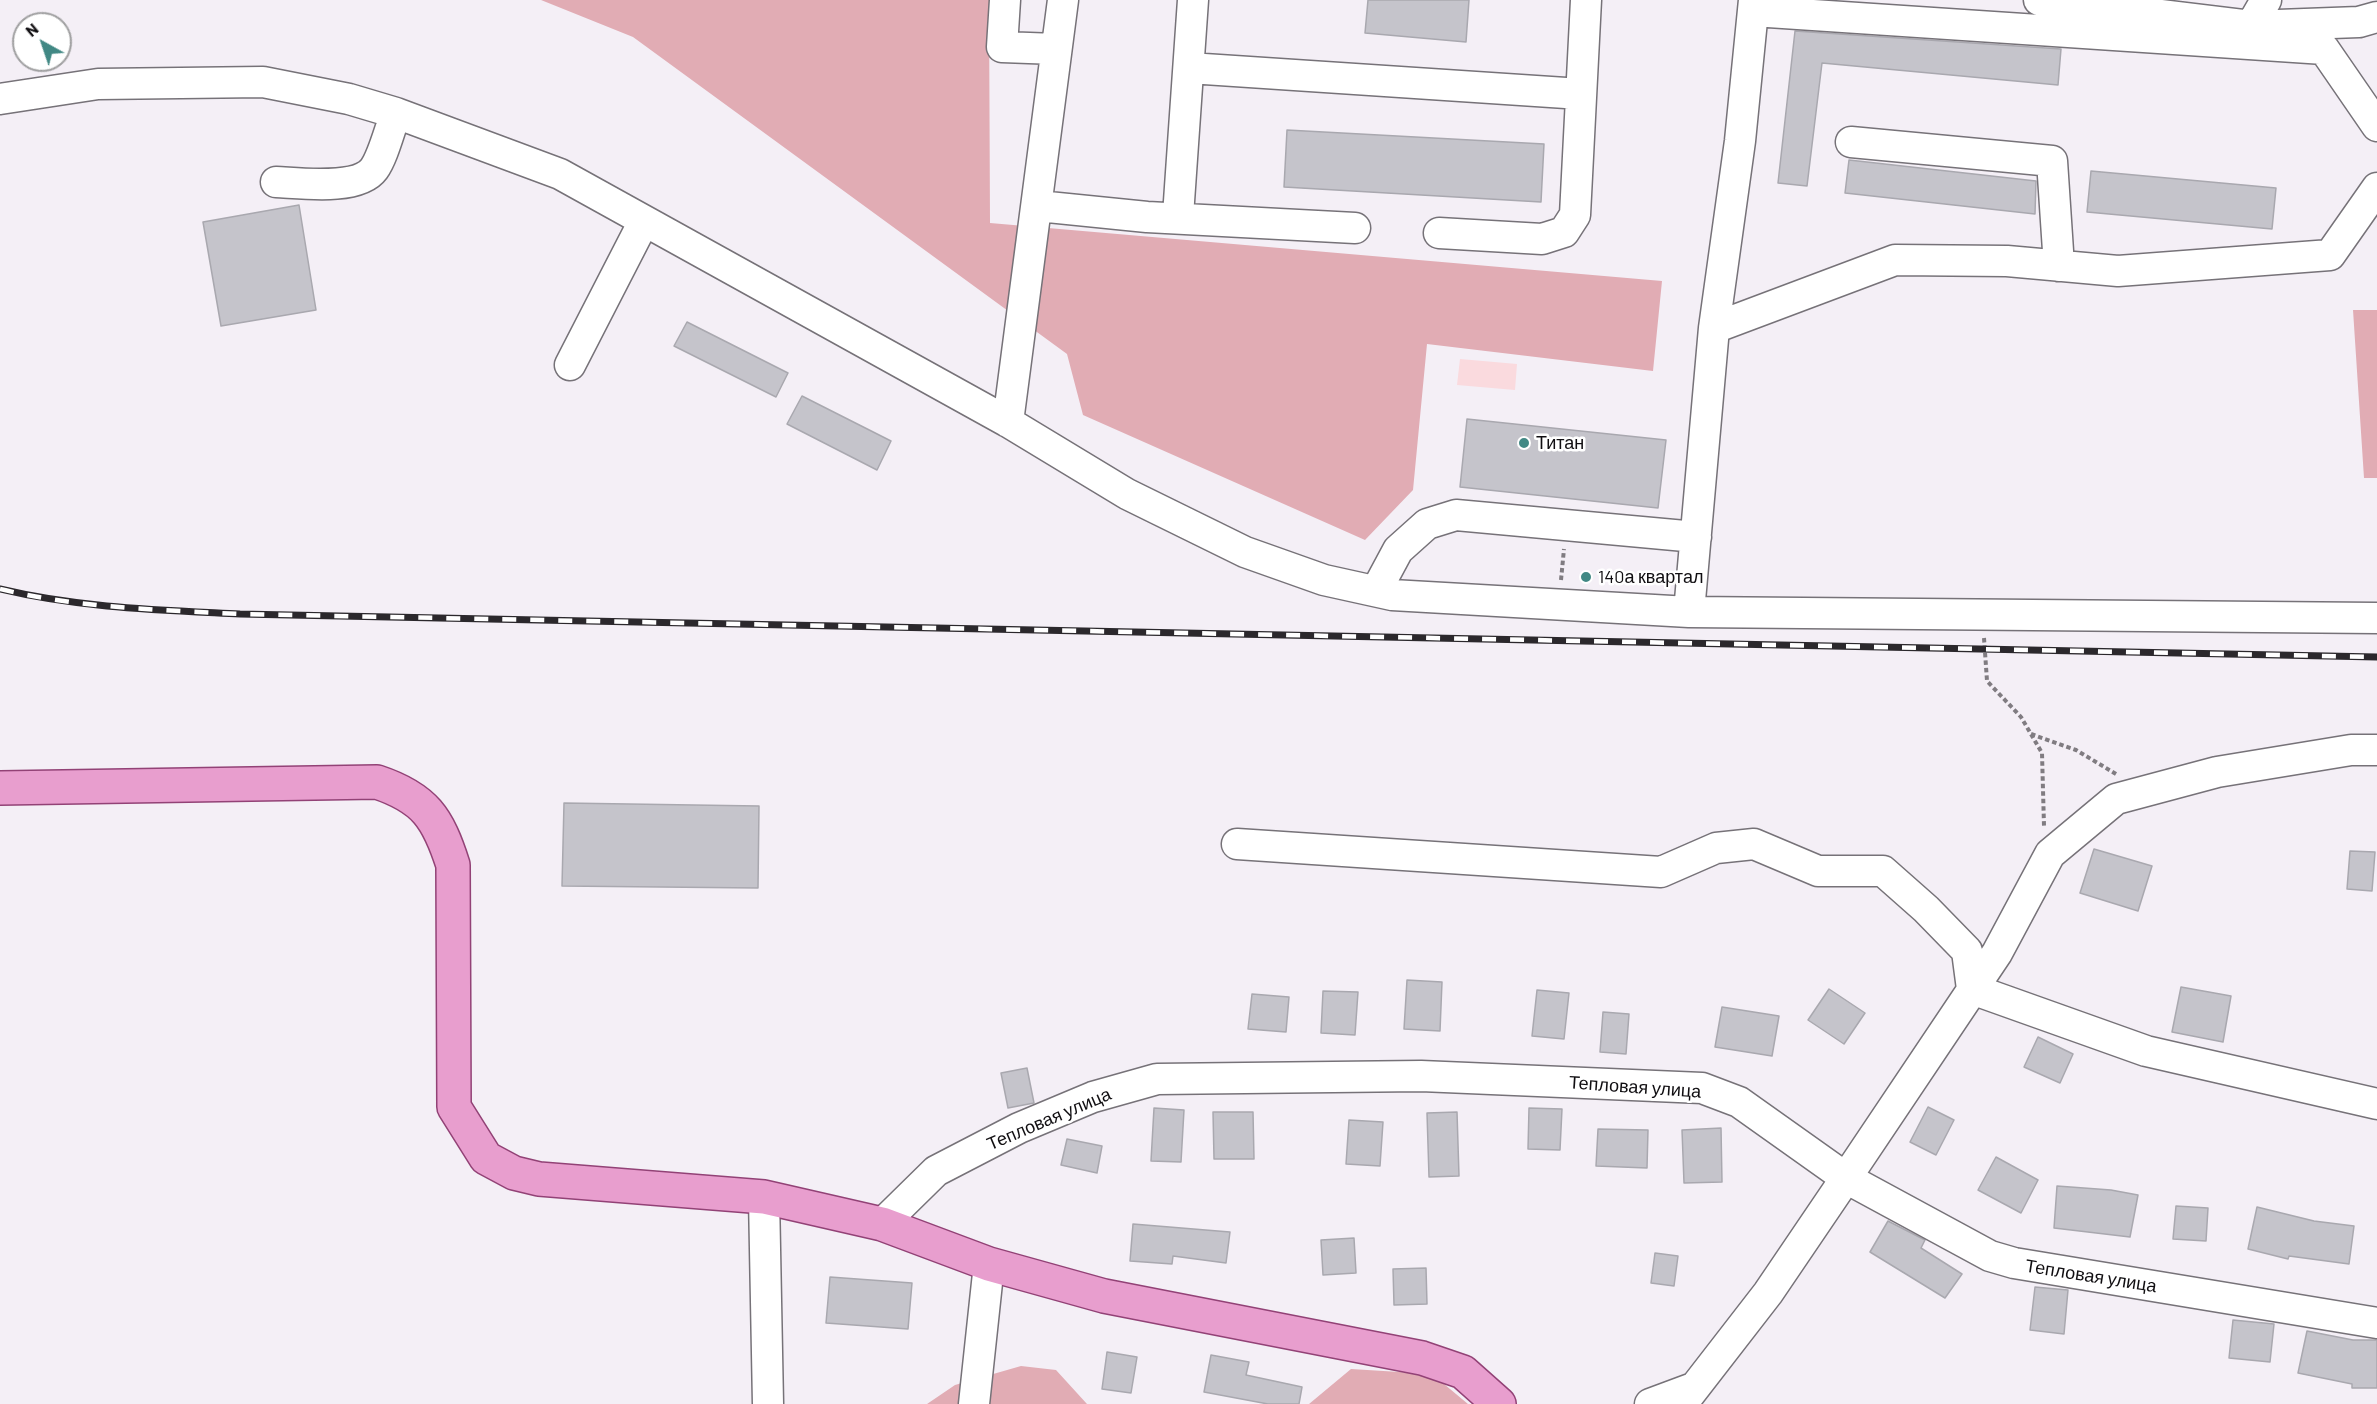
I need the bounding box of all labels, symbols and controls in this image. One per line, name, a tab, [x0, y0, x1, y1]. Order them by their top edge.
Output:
north arrow	[12, 12, 72, 72]
text: N	[21, 19, 42, 40]
place label: Титан	[1536, 432, 1584, 454]
marker: Титан	[1517, 436, 1531, 450]
place label: 140а квартал	[1598, 566, 1703, 588]
marker: 140а квартал	[1579, 570, 1593, 584]
street label: Тепловая улица	[1568, 1072, 1702, 1102]
street label: Тепловая улица	[984, 1083, 1114, 1155]
street label: Тепловая улица	[2024, 1255, 2158, 1297]

